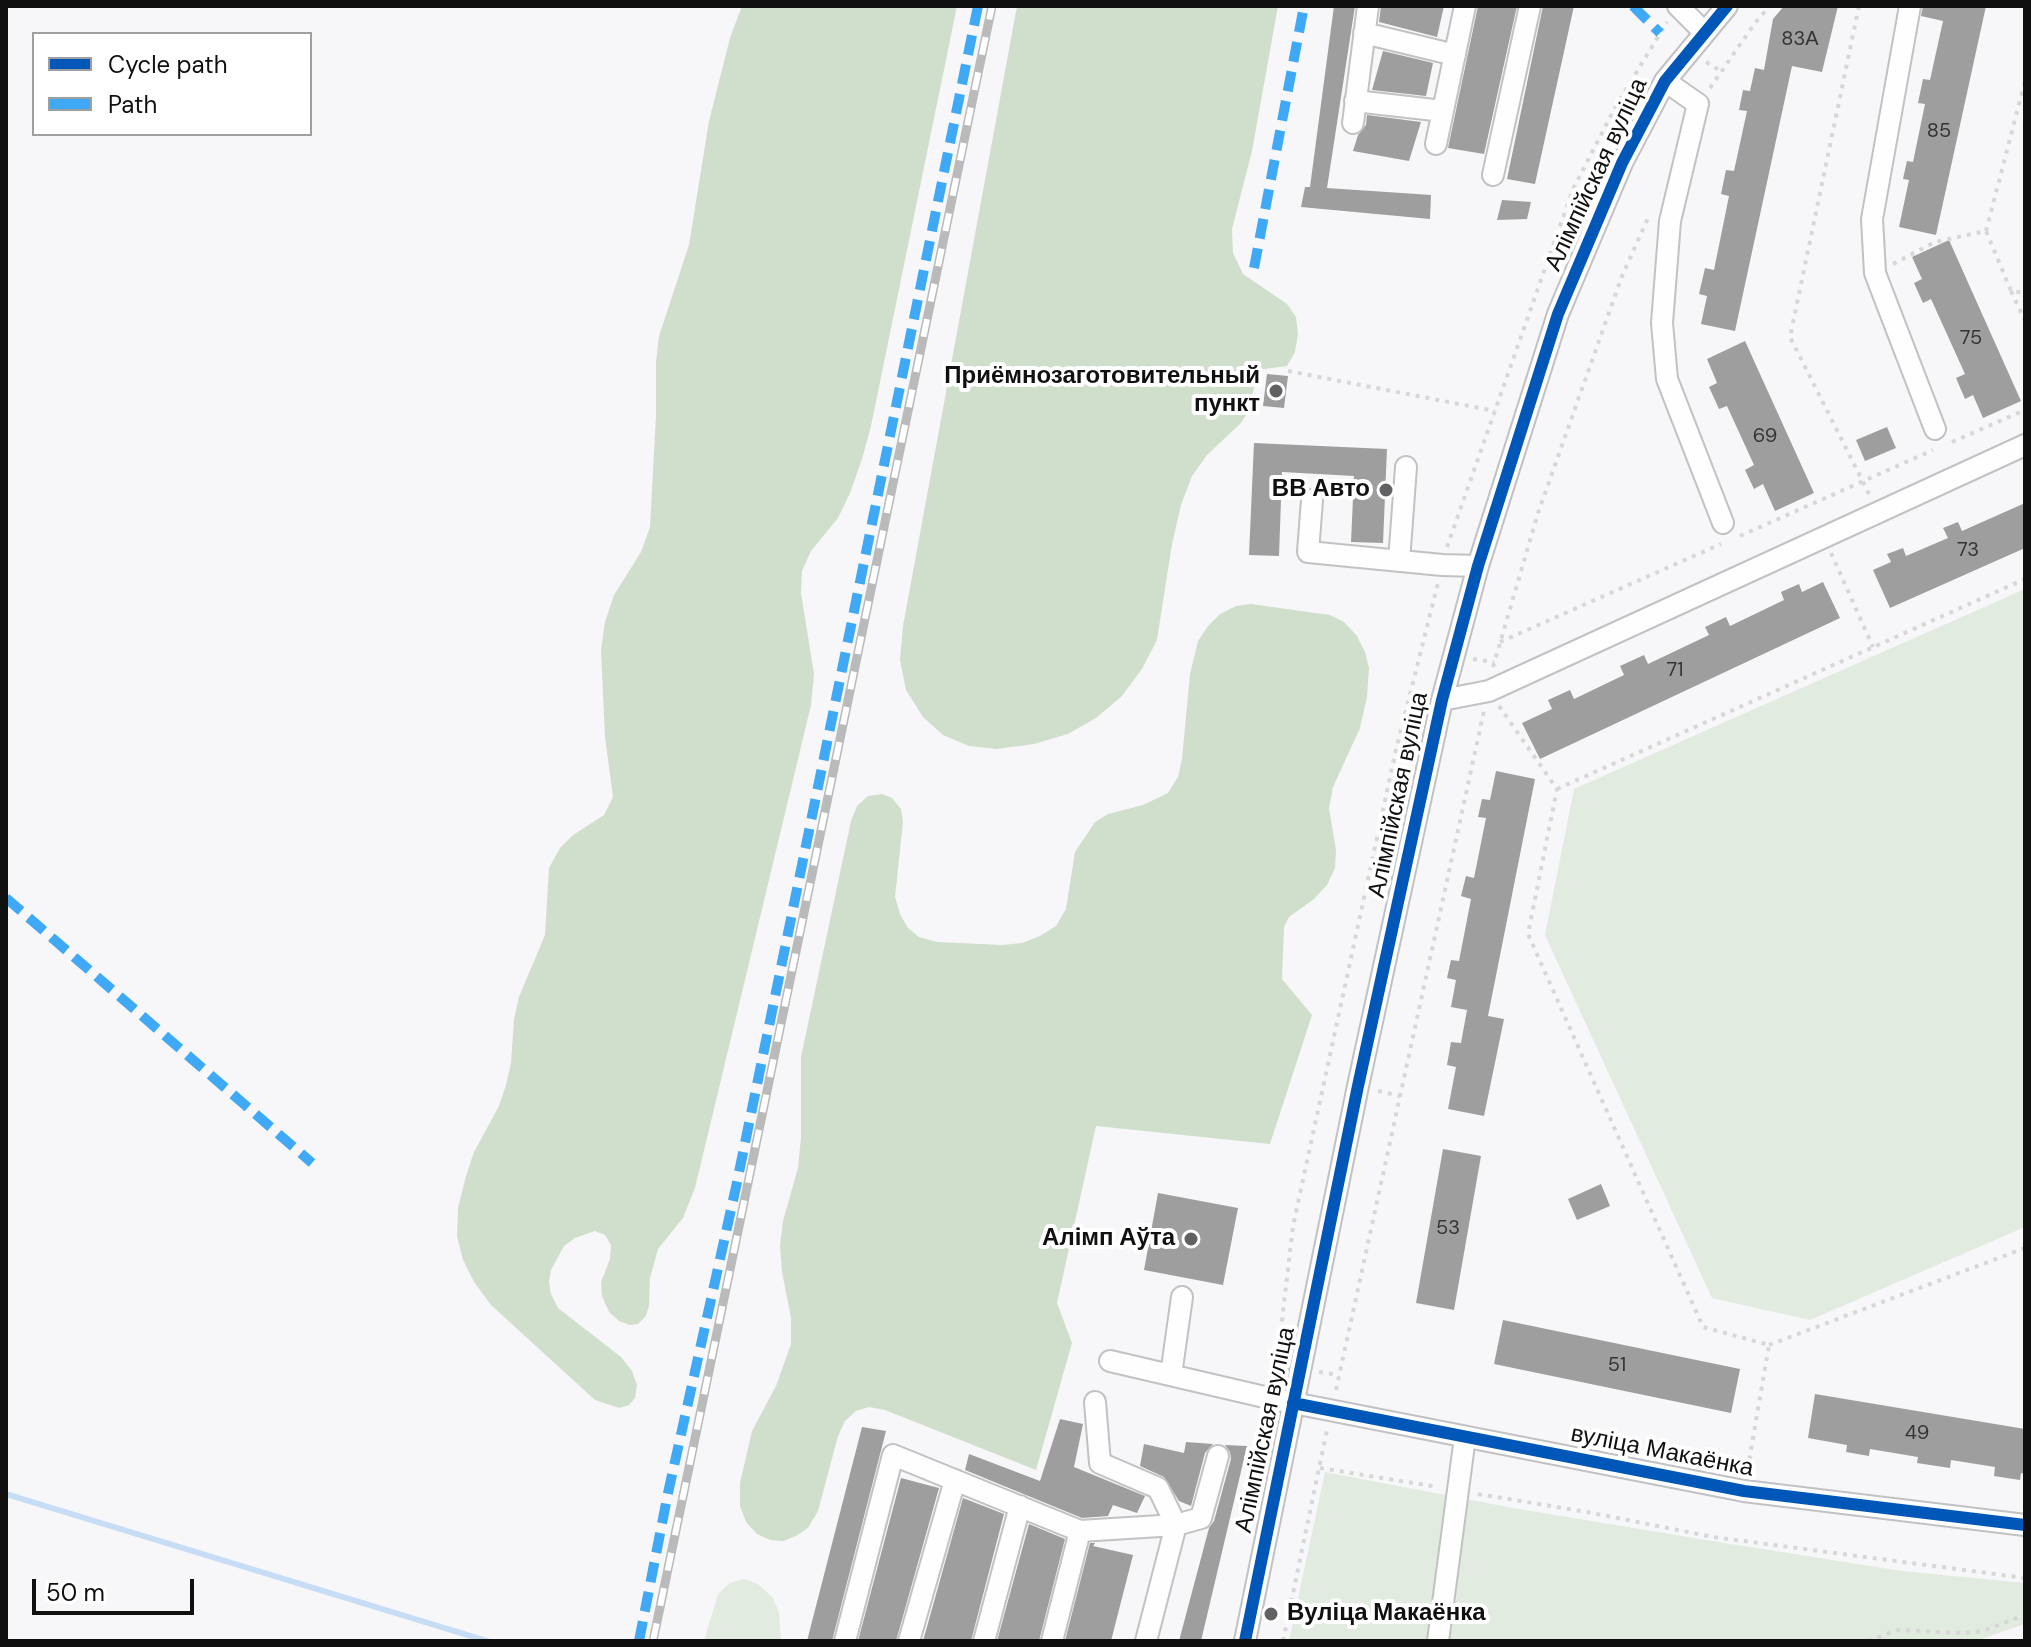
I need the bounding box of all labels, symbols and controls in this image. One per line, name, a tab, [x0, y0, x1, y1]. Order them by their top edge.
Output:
house number: 83А	[1781, 28, 1819, 52]
legend	[32, 32, 312, 136]
text: Cycle path	[108, 49, 227, 80]
street label: Алімпійская вуліца	[1540, 74, 1654, 276]
text: Path	[108, 89, 157, 120]
house number: 85	[1927, 120, 1951, 144]
house number: 75	[1960, 327, 1982, 351]
place label: Приёмнозаготовительный пункт	[944, 363, 1260, 419]
marker: Приёмнозаготовительный пункт	[1267, 382, 1285, 400]
house number: 69	[1753, 425, 1777, 449]
place label: ВВ Авто	[1272, 476, 1370, 504]
marker: ВВ Авто	[1377, 481, 1395, 499]
house number: 73	[1957, 539, 1979, 563]
house number: 71	[1667, 659, 1683, 683]
street label: Алімпійская вуліца	[1363, 690, 1435, 900]
house number: 53	[1436, 1217, 1460, 1241]
place label: Алімп Аўта	[1042, 1225, 1175, 1253]
marker: Алімп Аўта	[1182, 1230, 1200, 1248]
street label: Алімпійская вуліца	[1230, 1325, 1302, 1535]
house number: 51	[1608, 1354, 1626, 1378]
street label: вуліца Макаёнка	[1568, 1420, 1756, 1484]
house number: 49	[1905, 1422, 1929, 1446]
scale bar	[36, 1563, 198, 1613]
text: 50 m	[46, 1577, 105, 1608]
place label: Вуліца Макаёнка	[1287, 1600, 1486, 1628]
marker: Вуліца Макаёнка	[1262, 1605, 1280, 1623]

